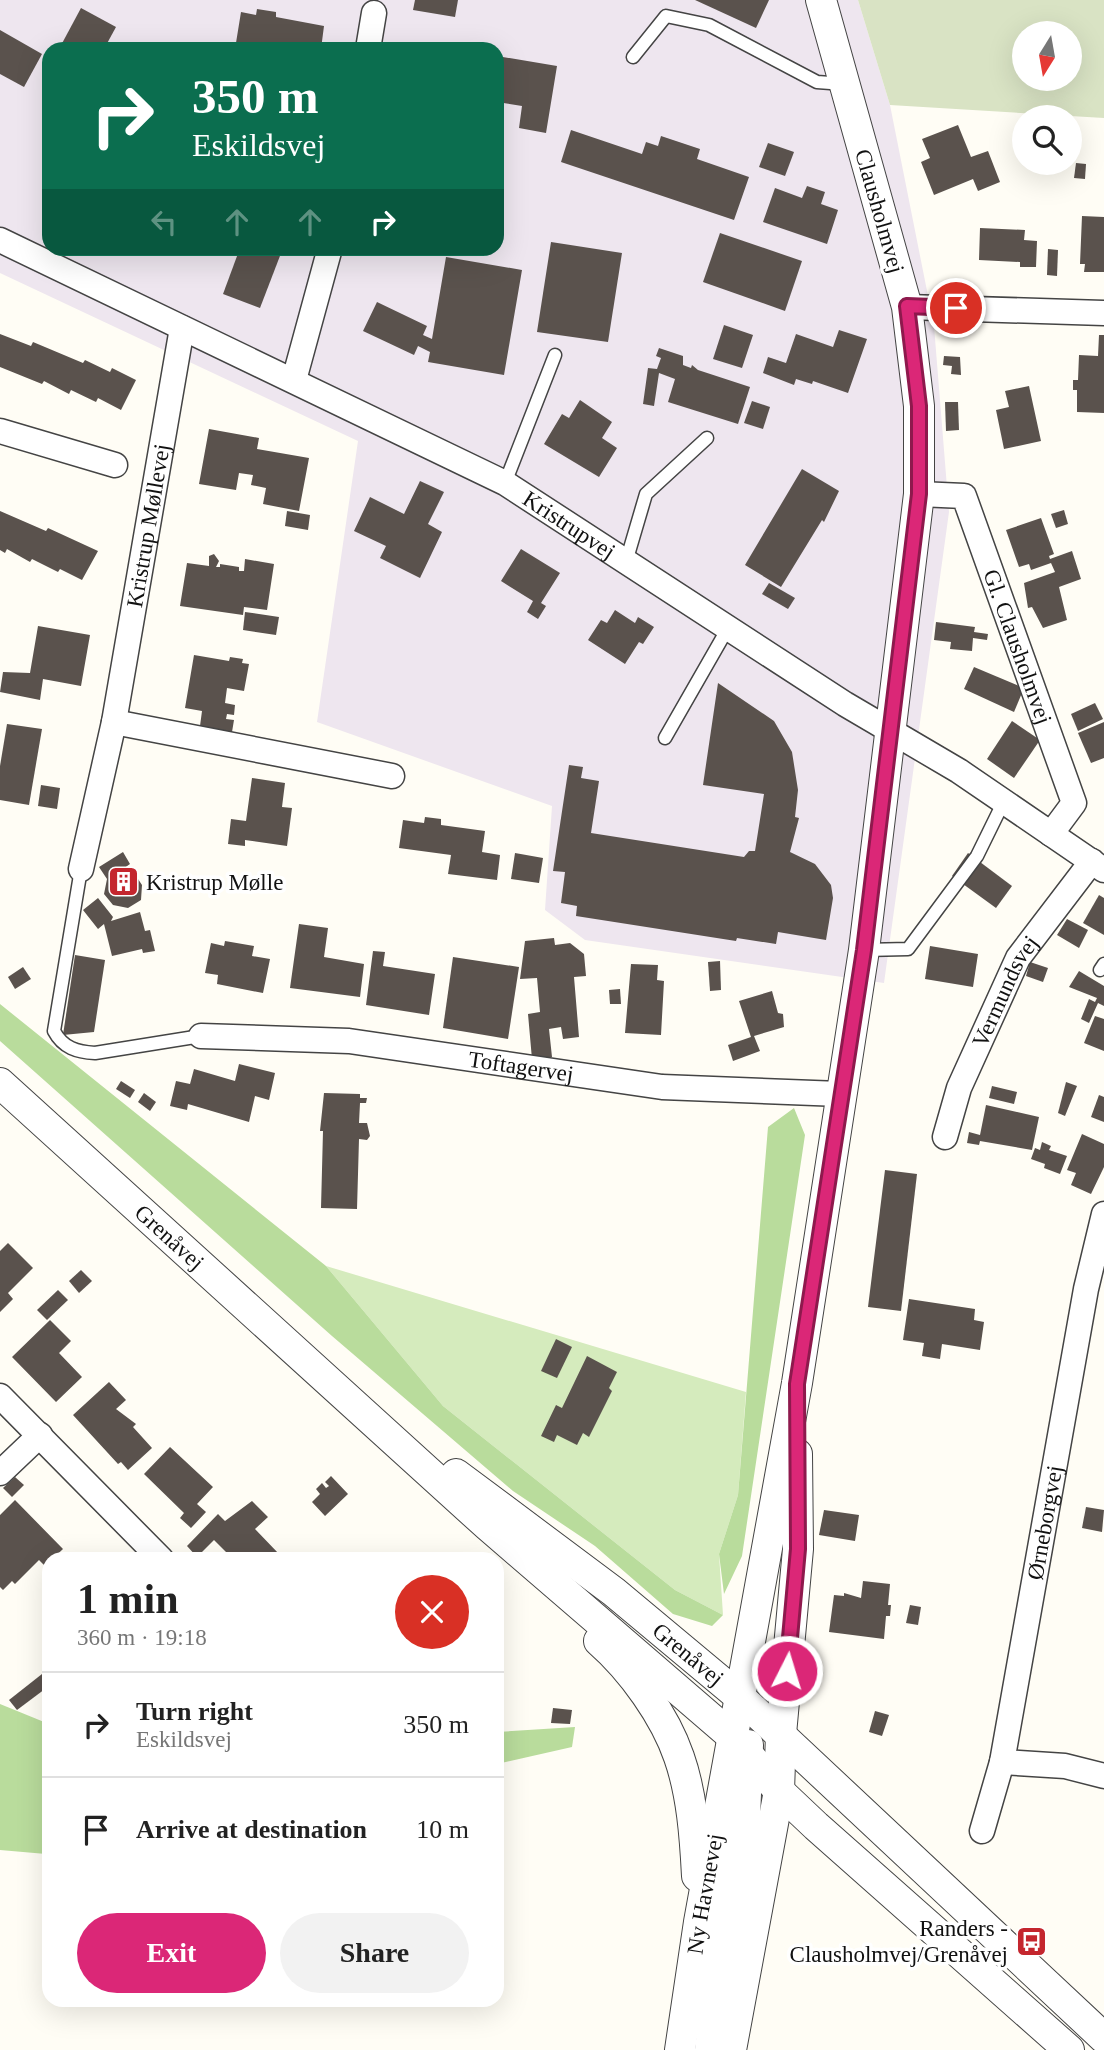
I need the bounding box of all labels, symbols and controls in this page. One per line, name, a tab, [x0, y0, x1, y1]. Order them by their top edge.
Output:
north arrow	[1012, 21, 1082, 91]
map controls	[1012, 21, 1082, 175]
text: 350 m	[192, 69, 319, 124]
icon: right	[77, 70, 168, 161]
button: search	[1012, 105, 1082, 175]
text: Eskildsvej	[192, 127, 325, 163]
street label: Clausholmvej	[850, 146, 909, 276]
icon: left	[145, 203, 183, 241]
icon: ahead	[218, 203, 256, 241]
icon: ahead	[291, 203, 329, 241]
icon: right	[364, 203, 402, 241]
pin	[926, 278, 986, 338]
icon: arrive	[937, 289, 975, 327]
street label: Kristrup Møllevej	[122, 442, 175, 609]
street label: Kristrupvej	[518, 486, 620, 564]
street label: Gl. Clausholmvej	[978, 566, 1057, 727]
building icon: Kristrup Mølle	[106, 865, 140, 899]
place label: Kristrup Mølle	[146, 870, 283, 895]
street label: Vermundsvej	[967, 931, 1043, 1051]
street label: Toftagervej	[467, 1047, 575, 1087]
street label: Grenåvej	[130, 1200, 209, 1275]
street label: Ørneborgvej	[1023, 1463, 1067, 1582]
button: close	[395, 1575, 469, 1649]
text: 1 min	[77, 1576, 179, 1622]
street label: Grenåvej	[648, 1618, 728, 1691]
text: 360 m · 19:18	[77, 1625, 207, 1650]
position arrow	[750, 1634, 824, 1708]
text: Turn right	[136, 1697, 253, 1726]
icon: right	[77, 1706, 115, 1744]
text: 350 m	[403, 1710, 469, 1739]
text: Eskildsvej	[136, 1727, 232, 1752]
icon: arrive	[77, 1811, 115, 1849]
text: Arrive at destination	[136, 1815, 367, 1844]
text: 10 m	[416, 1815, 469, 1844]
street label: Ny Havnevej	[682, 1832, 728, 1956]
button: Exit	[77, 1913, 266, 1993]
button: Share	[280, 1913, 469, 1993]
place label: Randers - Clausholmvej/Grenåvej	[790, 1916, 1008, 1967]
bus stop icon: Randers - Clausholmvej/Grenåvej	[1014, 1924, 1048, 1958]

